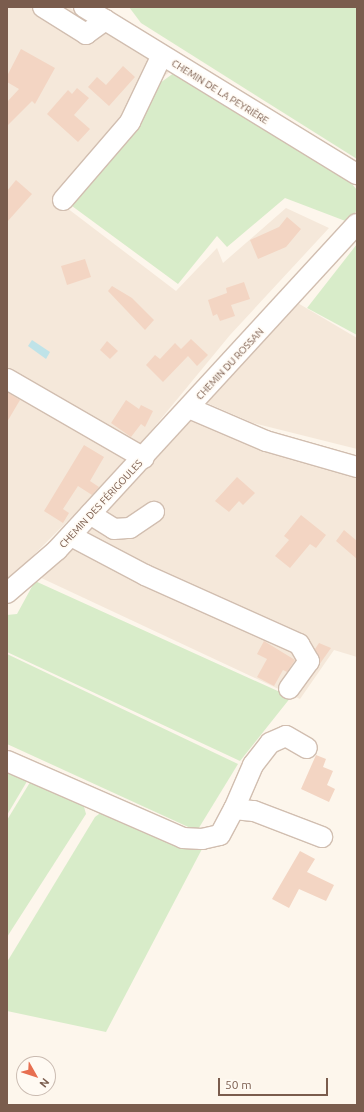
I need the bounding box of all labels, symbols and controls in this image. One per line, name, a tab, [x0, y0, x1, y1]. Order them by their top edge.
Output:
street label: CHEMIN DE LA PEYRIÈRE	[169, 57, 271, 127]
street label: CHEMIN DU ROSSAN	[194, 326, 266, 402]
street label: CHEMIN DES FÉRIGOULES	[57, 457, 145, 551]
north arrow	[16, 1056, 56, 1096]
scale bar	[220, 1070, 330, 1096]
text: N	[37, 1076, 52, 1090]
text: 50 m	[225, 1078, 252, 1091]

